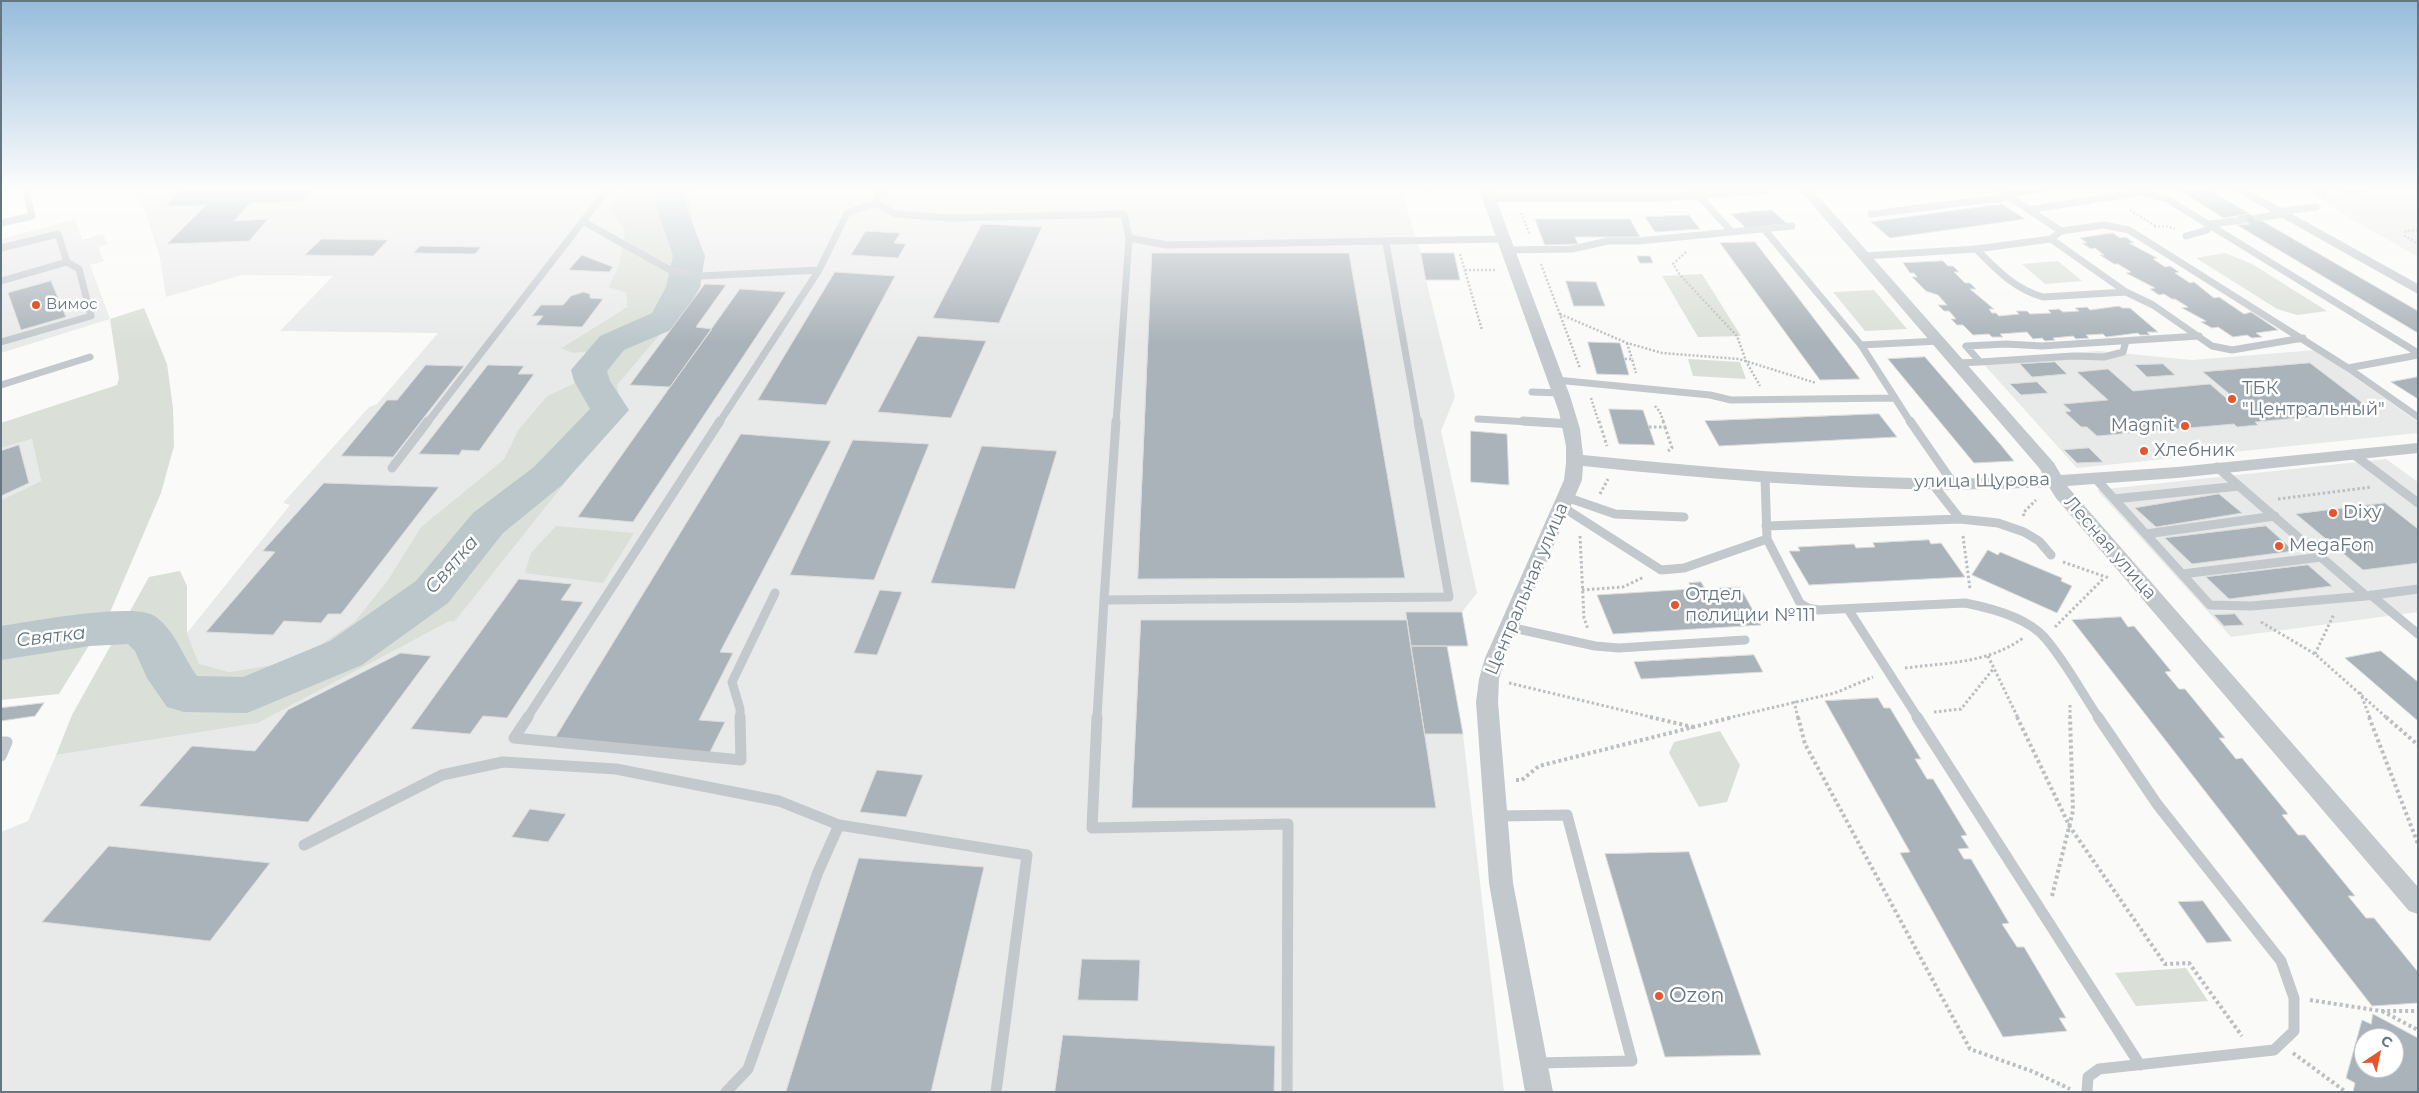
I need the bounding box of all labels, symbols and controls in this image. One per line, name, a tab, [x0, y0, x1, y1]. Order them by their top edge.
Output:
place label: Вимос	[46, 296, 97, 314]
marker: Вимос	[30, 299, 42, 311]
place label: ТБК "Центральный"	[2242, 378, 2385, 420]
marker: ТБК "Центральный"	[2226, 393, 2238, 405]
place label: Magnit	[2111, 415, 2175, 437]
marker: Magnit	[2179, 420, 2191, 432]
place label: Хлебник	[2154, 440, 2235, 462]
marker: Хлебник	[2138, 445, 2150, 457]
street label: улица Щурова	[1914, 469, 2050, 493]
street label: Лесная улица	[2059, 492, 2161, 604]
street label: Центральная улица	[1481, 500, 1573, 678]
place label: Dixy	[2343, 502, 2382, 524]
marker: Dixy	[2327, 507, 2339, 519]
water label: Святка	[421, 531, 483, 599]
place label: MegaFon	[2289, 535, 2375, 557]
marker: MegaFon	[2273, 540, 2285, 552]
place label: Отдел полиции №111	[1685, 584, 1816, 626]
marker: Отдел полиции №111	[1669, 599, 1681, 611]
water label: Святка	[15, 621, 87, 653]
place label: Ozon	[1669, 983, 1725, 1009]
marker: Ozon	[1653, 990, 1665, 1002]
north arrow	[2354, 1028, 2404, 1078]
text: С	[2378, 1031, 2396, 1052]

